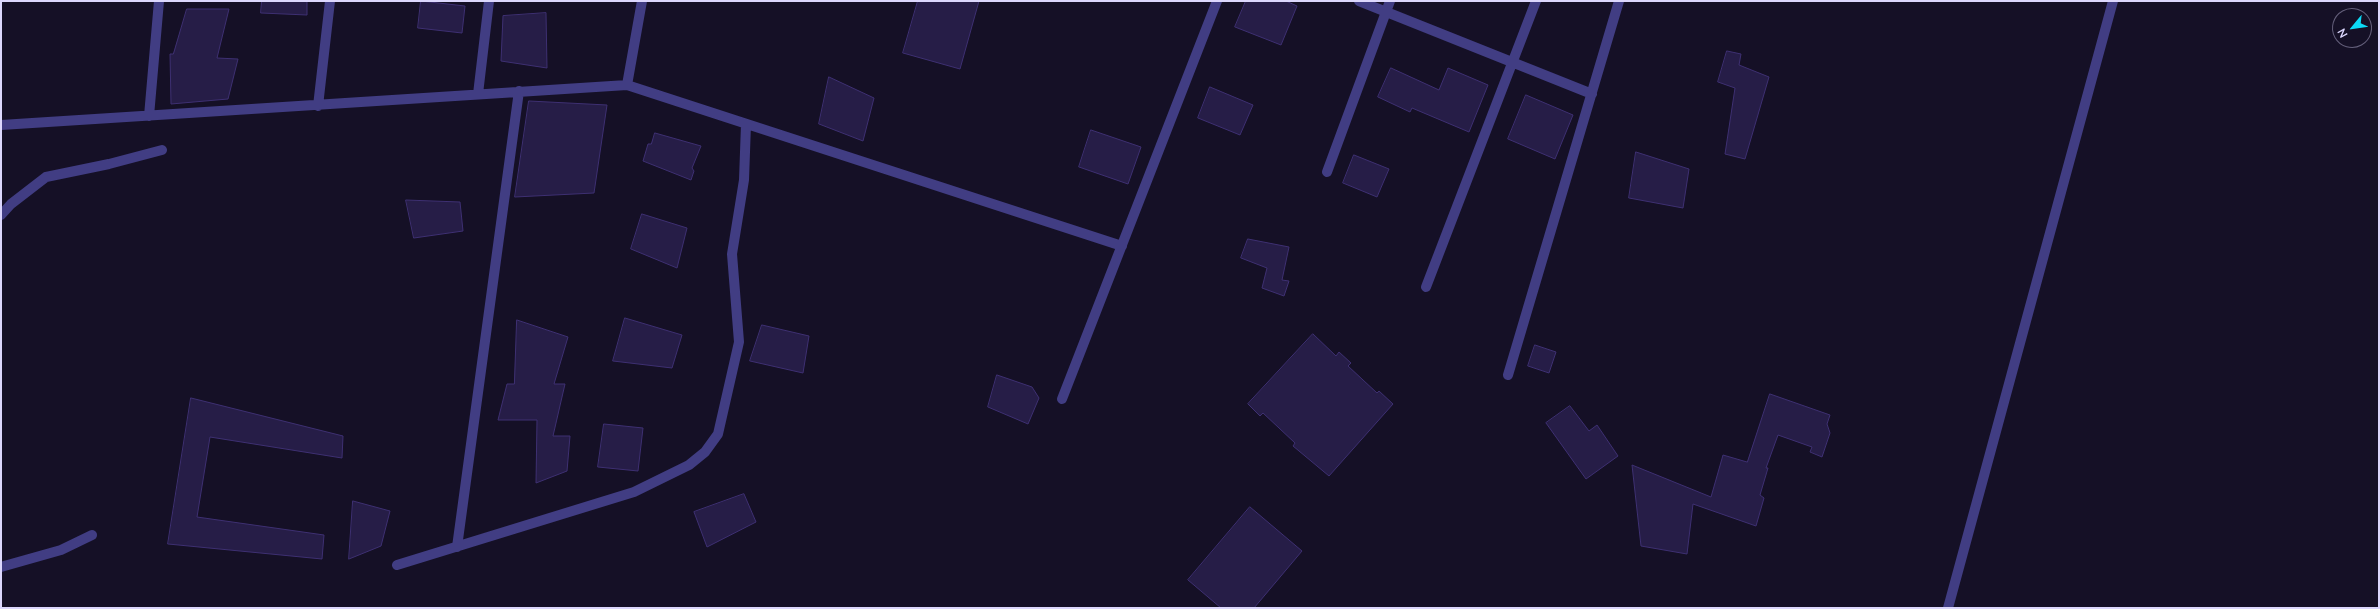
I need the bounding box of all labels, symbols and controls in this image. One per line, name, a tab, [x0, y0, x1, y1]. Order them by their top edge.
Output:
north arrow	[2332, 8, 2372, 48]
text: N	[2334, 27, 2350, 40]

